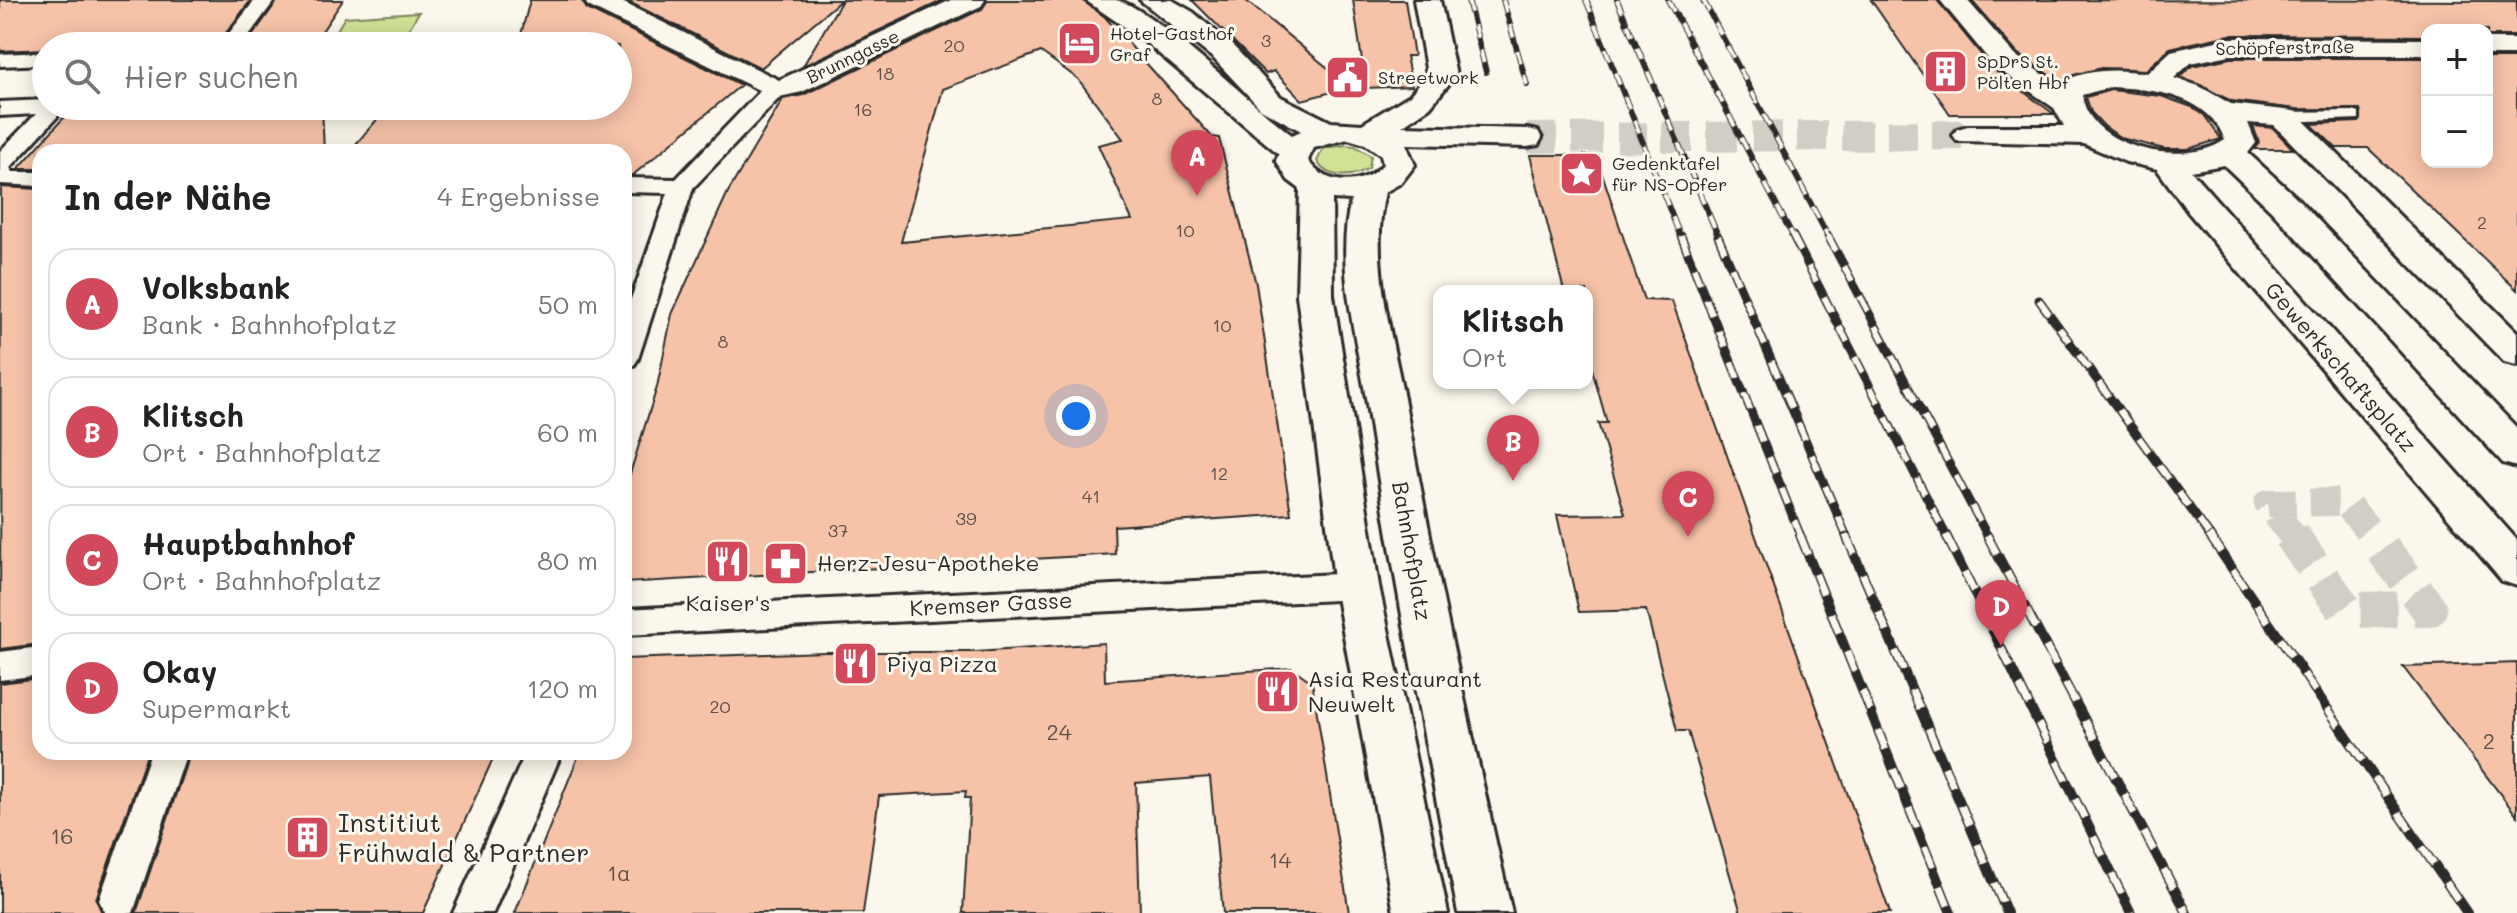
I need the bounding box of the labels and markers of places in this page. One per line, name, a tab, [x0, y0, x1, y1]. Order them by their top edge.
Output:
hotel icon: Hotel-Gasthof Graf	[1055, 20, 1103, 68]
place label: Hotel-Gasthof Graf	[1110, 21, 1235, 66]
building icon: SpDrS St. Pölten Hbf	[1922, 48, 1970, 96]
place label: SpDrS St. Pölten Hbf	[1977, 49, 2070, 94]
public building icon: Streetwork	[1323, 54, 1371, 102]
place label: Streetwork	[1378, 65, 1479, 89]
pin: A	[1171, 130, 1223, 196]
place icon: Gedenktafel für NS-Opfer	[1557, 150, 1605, 198]
place label: Gedenktafel für NS-Opfer	[1612, 151, 1727, 196]
pin: B	[1487, 415, 1539, 481]
pin: C	[1662, 471, 1714, 537]
restaurant icon: Kaiser's	[704, 538, 752, 586]
pharmacy icon: Herz-Jesu-Apotheke	[762, 539, 810, 587]
place label: Herz-Jesu-Apotheke	[817, 548, 1039, 577]
pin: D	[1975, 580, 2027, 646]
place label: Kaiser's	[686, 588, 770, 617]
restaurant icon: Piya Pizza	[832, 640, 880, 688]
place label: Piya Pizza	[887, 649, 998, 678]
place label: Asia Restaurant Neuwelt	[1308, 664, 1482, 718]
restaurant icon: Asia Restaurant Neuwelt	[1253, 668, 1301, 716]
place label: Institiut Frühwald & Partner	[338, 805, 589, 869]
building icon: Institiut Frühwald & Partner	[283, 814, 331, 862]

